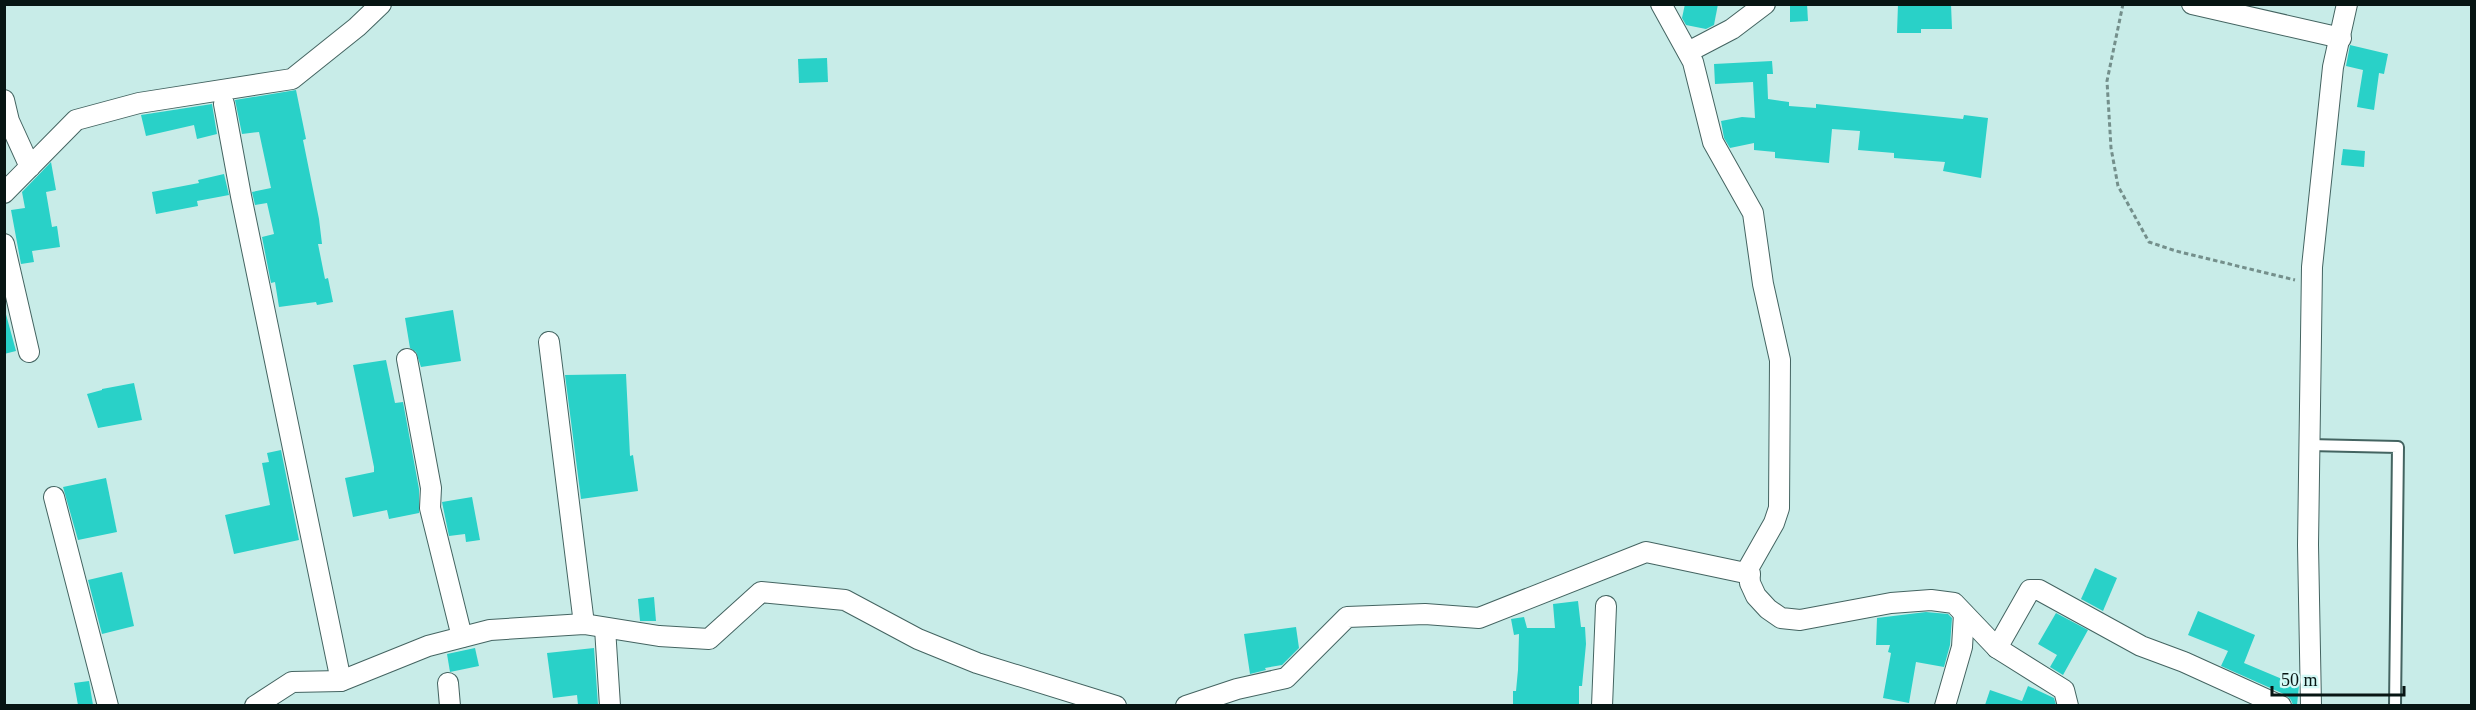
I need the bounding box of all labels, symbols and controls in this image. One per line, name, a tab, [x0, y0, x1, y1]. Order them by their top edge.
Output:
scale bar	[2272, 659, 2404, 697]
text: 50 m	[2281, 670, 2318, 690]

